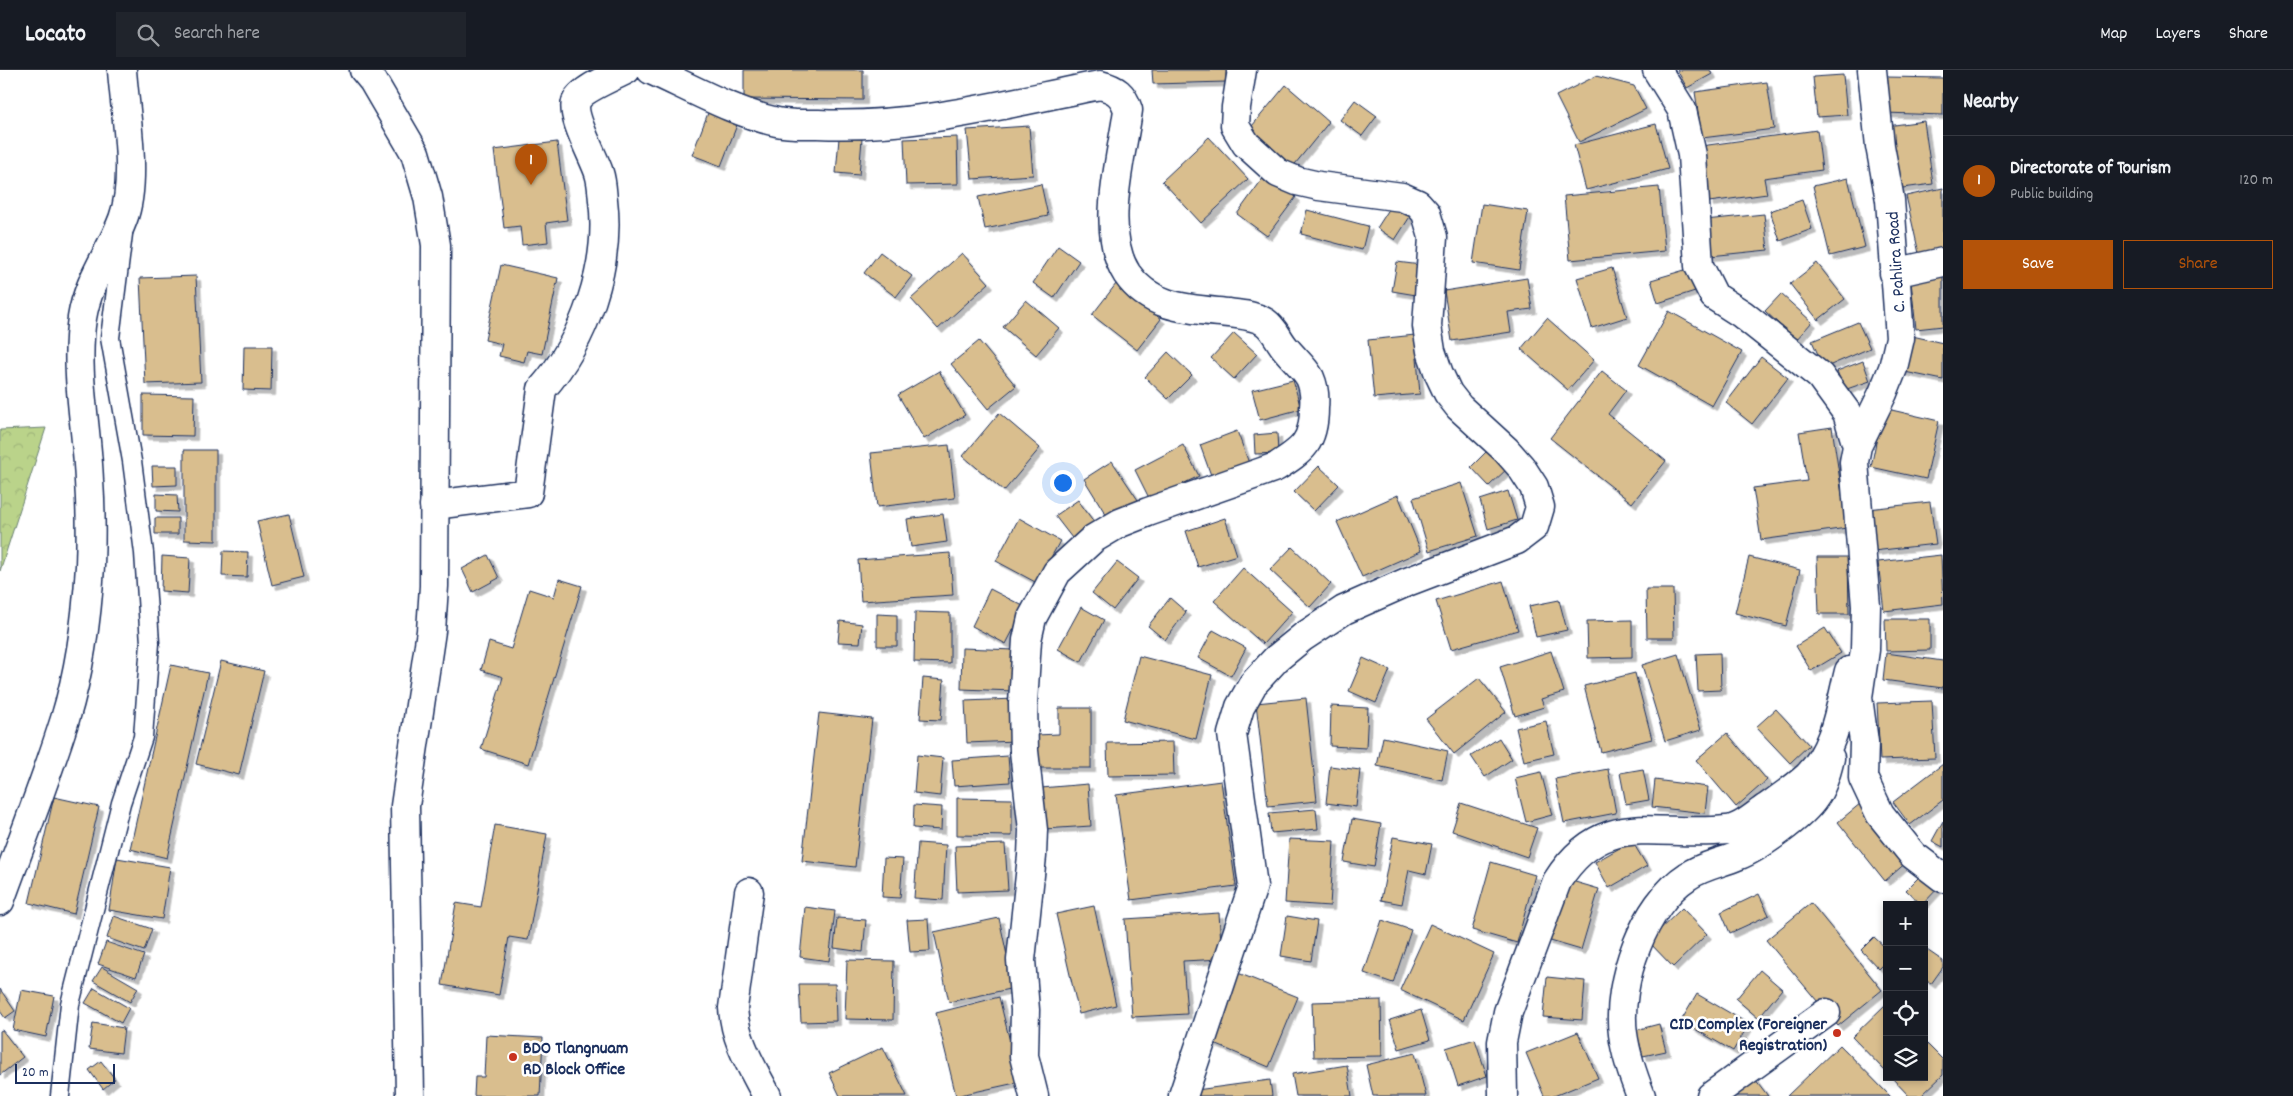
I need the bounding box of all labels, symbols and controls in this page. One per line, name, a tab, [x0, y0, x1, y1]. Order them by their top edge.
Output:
search box	[116, 12, 466, 57]
text: Locato	[25, 18, 86, 52]
icon: search	[134, 21, 162, 49]
text: Search here	[174, 21, 260, 48]
text: Map	[2100, 22, 2127, 47]
text: Layers	[2155, 22, 2201, 47]
text: Share	[2229, 22, 2268, 47]
text: Nearby	[1963, 88, 2018, 118]
pin: 1	[515, 144, 547, 185]
text: Directorate of Tourism	[2010, 156, 2171, 183]
text: 1	[1977, 169, 1981, 192]
text: 120 m	[2239, 169, 2273, 192]
text: Public building	[2010, 183, 2093, 206]
street label: C. Pahlira Road	[1881, 210, 1913, 313]
button: Save	[1963, 240, 2113, 289]
button: Share	[2123, 240, 2273, 289]
your location	[1050, 470, 1076, 496]
map controls	[1883, 901, 1928, 1081]
button: +	[1883, 901, 1928, 946]
button: −	[1883, 946, 1928, 991]
button: locate	[1883, 991, 1928, 1036]
place label: CID Complex (Foreigner Registration)	[1669, 1013, 1827, 1059]
marker: CID Complex (Foreigner Registration)	[1831, 1027, 1843, 1039]
button: layers	[1883, 1036, 1928, 1081]
place label: BDO Tlangnuam RD Block Office	[523, 1037, 628, 1083]
marker: BDO Tlangnuam RD Block Office	[507, 1051, 519, 1063]
scale bar	[15, 1061, 115, 1084]
text: 20 m	[22, 1063, 49, 1083]

